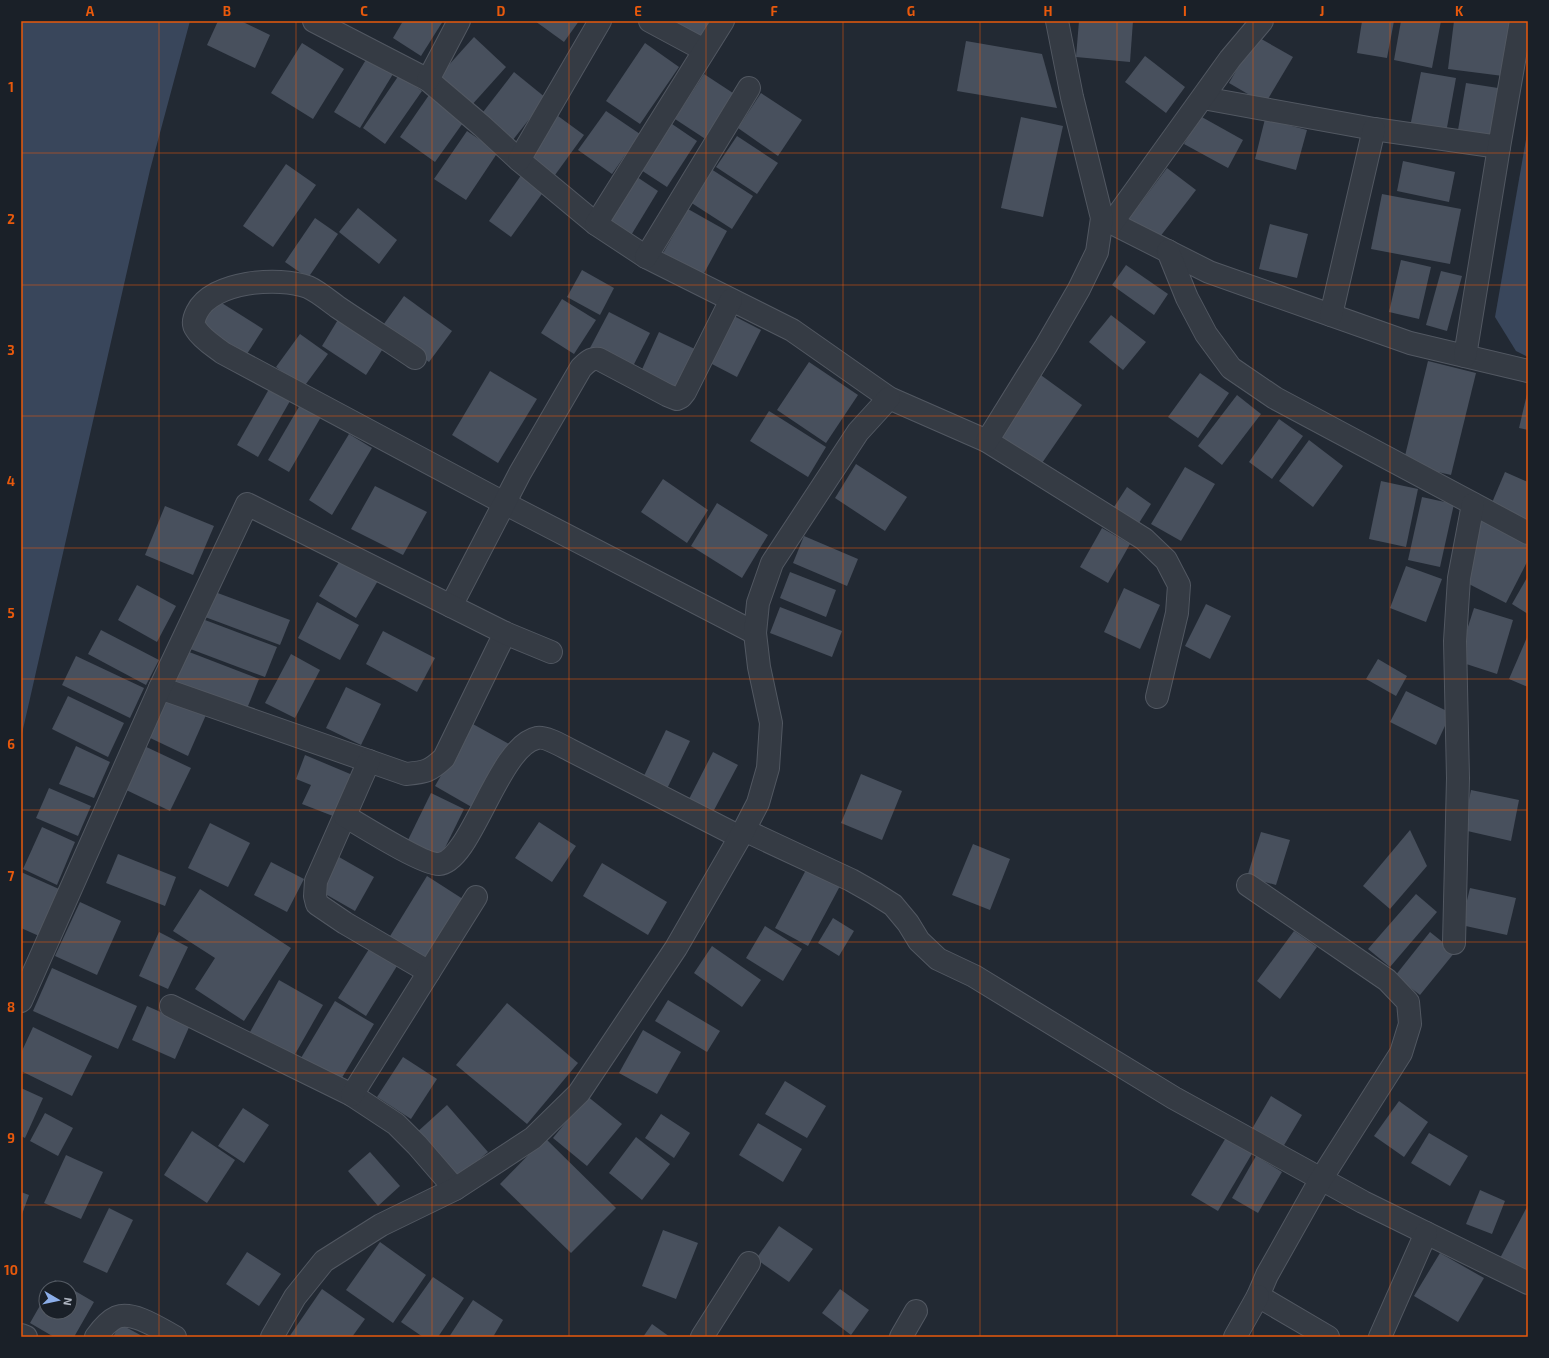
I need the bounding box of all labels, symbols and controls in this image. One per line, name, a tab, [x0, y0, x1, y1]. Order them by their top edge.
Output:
text: A	[86, 3, 95, 19]
text: B	[223, 3, 231, 19]
text: C	[360, 3, 368, 19]
text: D	[497, 3, 506, 19]
text: E	[634, 3, 642, 19]
text: F	[770, 3, 778, 19]
text: G	[907, 3, 915, 19]
text: H	[1044, 3, 1053, 19]
text: I	[1183, 3, 1187, 19]
text: J	[1320, 3, 1324, 19]
text: K	[1455, 3, 1464, 19]
text: 1	[8, 79, 14, 95]
text: 2	[7, 211, 15, 227]
text: 3	[7, 342, 15, 358]
text: 4	[7, 473, 15, 489]
text: 5	[7, 605, 15, 621]
text: 6	[7, 736, 15, 752]
text: 7	[8, 868, 15, 884]
text: 8	[7, 999, 15, 1015]
text: 9	[7, 1130, 15, 1146]
text: 10	[4, 1262, 18, 1278]
north arrow	[38, 1280, 78, 1320]
text: N	[61, 1297, 75, 1307]

